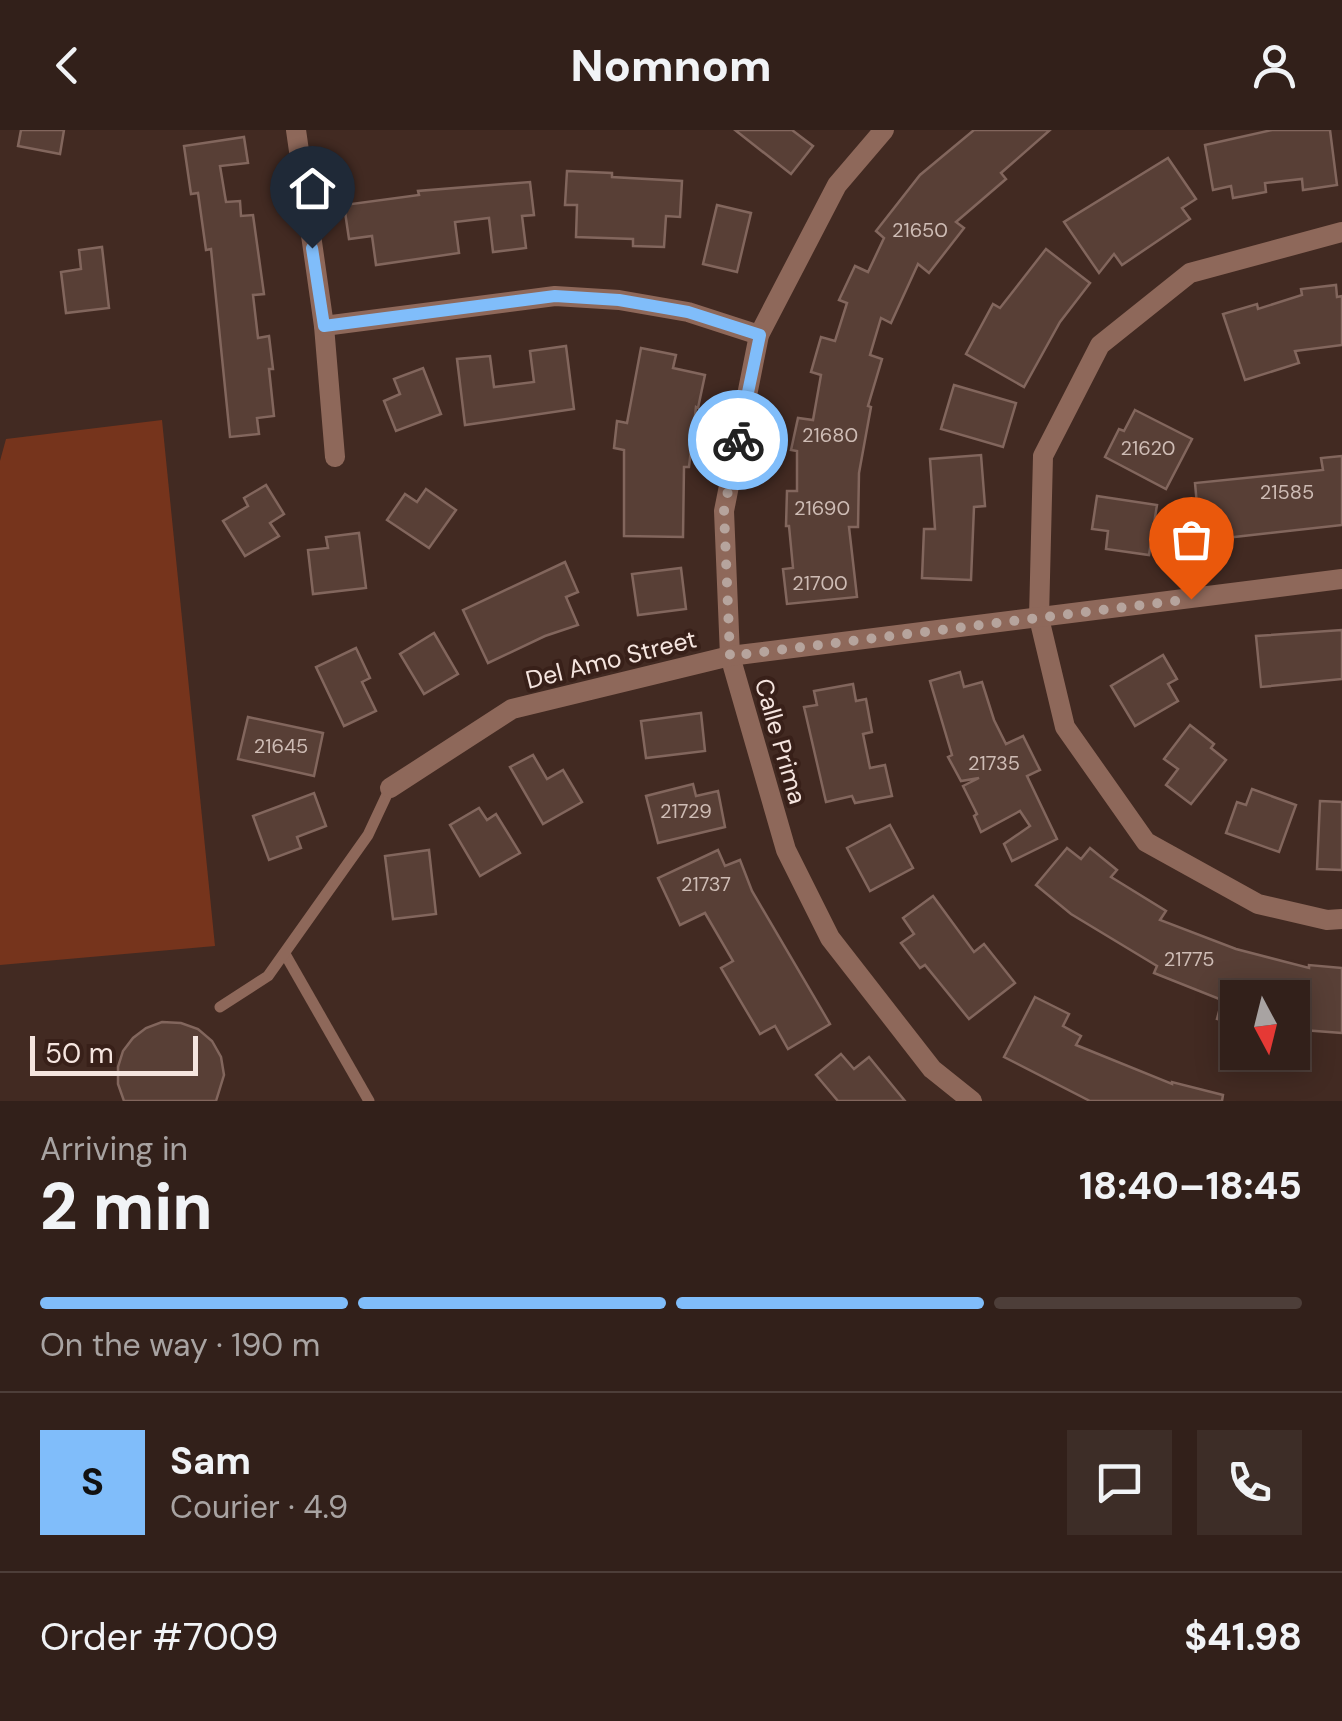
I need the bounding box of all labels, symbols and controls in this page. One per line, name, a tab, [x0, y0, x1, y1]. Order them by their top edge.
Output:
text: Nomnom	[570, 36, 772, 95]
icon: back	[40, 38, 95, 93]
icon: person	[1247, 38, 1302, 93]
pin	[270, 146, 355, 249]
icon: home	[285, 161, 340, 216]
house number: 21650	[892, 217, 948, 243]
courier	[688, 390, 788, 490]
icon: bike	[711, 413, 766, 468]
house number: 21680	[802, 422, 858, 448]
house number: 21620	[1121, 435, 1175, 461]
house number: 21585	[1260, 479, 1314, 505]
house number: 21690	[794, 495, 850, 521]
pin	[1149, 497, 1234, 600]
icon: bag	[1164, 512, 1219, 567]
house number: 21700	[792, 570, 848, 596]
street label: Del Amo Street	[522, 622, 700, 697]
street label: Calle Prima	[747, 675, 814, 808]
house number: 21645	[254, 733, 308, 759]
house number: 21735	[968, 750, 1020, 776]
house number: 21729	[660, 798, 712, 824]
house number: 21737	[681, 871, 731, 897]
house number: 21775	[1164, 946, 1214, 972]
north arrow	[1220, 980, 1310, 1070]
map controls	[1220, 980, 1310, 1070]
scale bar	[30, 1031, 198, 1076]
text: 50 m	[45, 1035, 114, 1072]
text: Arriving in	[40, 1128, 188, 1170]
text: 18:40–18:45	[1079, 1161, 1302, 1211]
text: 2 min	[40, 1165, 213, 1249]
text: On the way · 190 m	[40, 1324, 320, 1366]
button: chat	[1067, 1430, 1172, 1535]
button: phone	[1197, 1430, 1302, 1535]
text: Sam	[170, 1436, 251, 1486]
text: S	[81, 1457, 104, 1507]
text: Courier · 4.9	[170, 1486, 348, 1528]
text: Order #7009	[40, 1612, 279, 1662]
text: $41.98	[1184, 1612, 1302, 1662]

